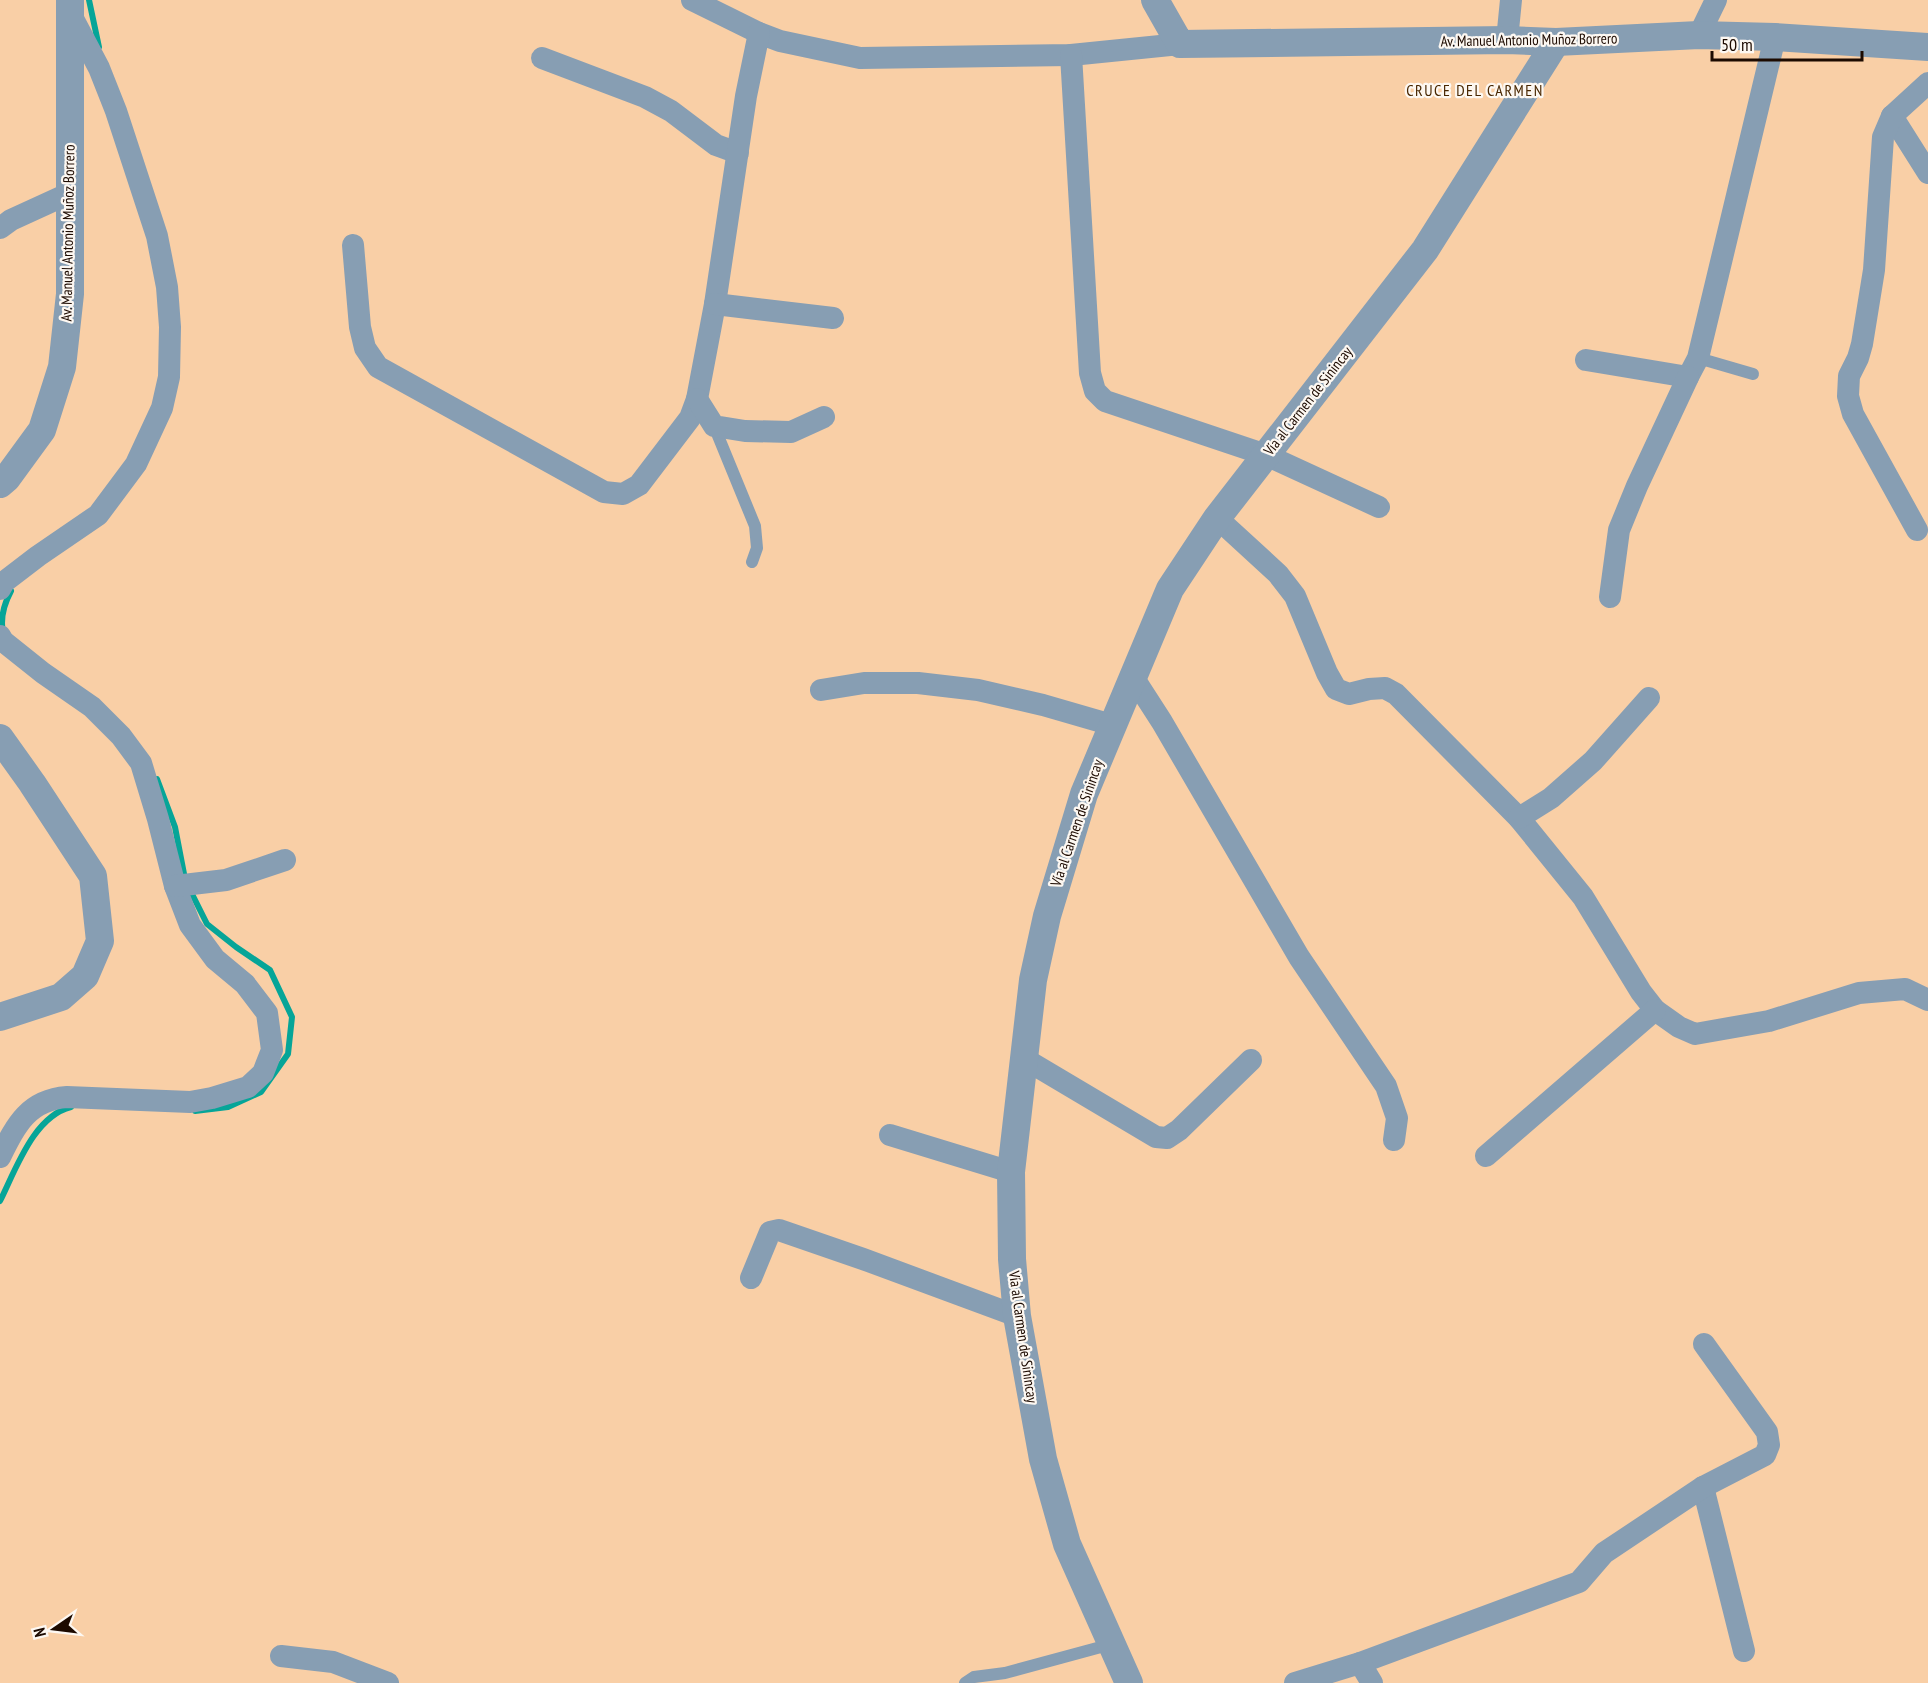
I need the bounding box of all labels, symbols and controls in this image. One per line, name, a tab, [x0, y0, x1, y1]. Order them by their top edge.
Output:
scale bar	[1712, 24, 1862, 62]
street label: Av. Manuel Antonio Muñoz Borrero	[1440, 28, 1618, 51]
text: 50 m	[1721, 33, 1753, 56]
district label: CRUCE DEL CARMEN	[1406, 80, 1544, 100]
street label: Av. Manuel Antonio Muñoz Borrero	[56, 144, 79, 322]
street label: Vía al Carmen de Sinincay	[1259, 342, 1356, 460]
street label: Vía al Carmen de Sinincay	[1046, 757, 1107, 890]
street label: Vía al Carmen de Sinincay	[1005, 1269, 1042, 1404]
north arrow	[24, 1599, 84, 1659]
text: N	[29, 1626, 50, 1639]

